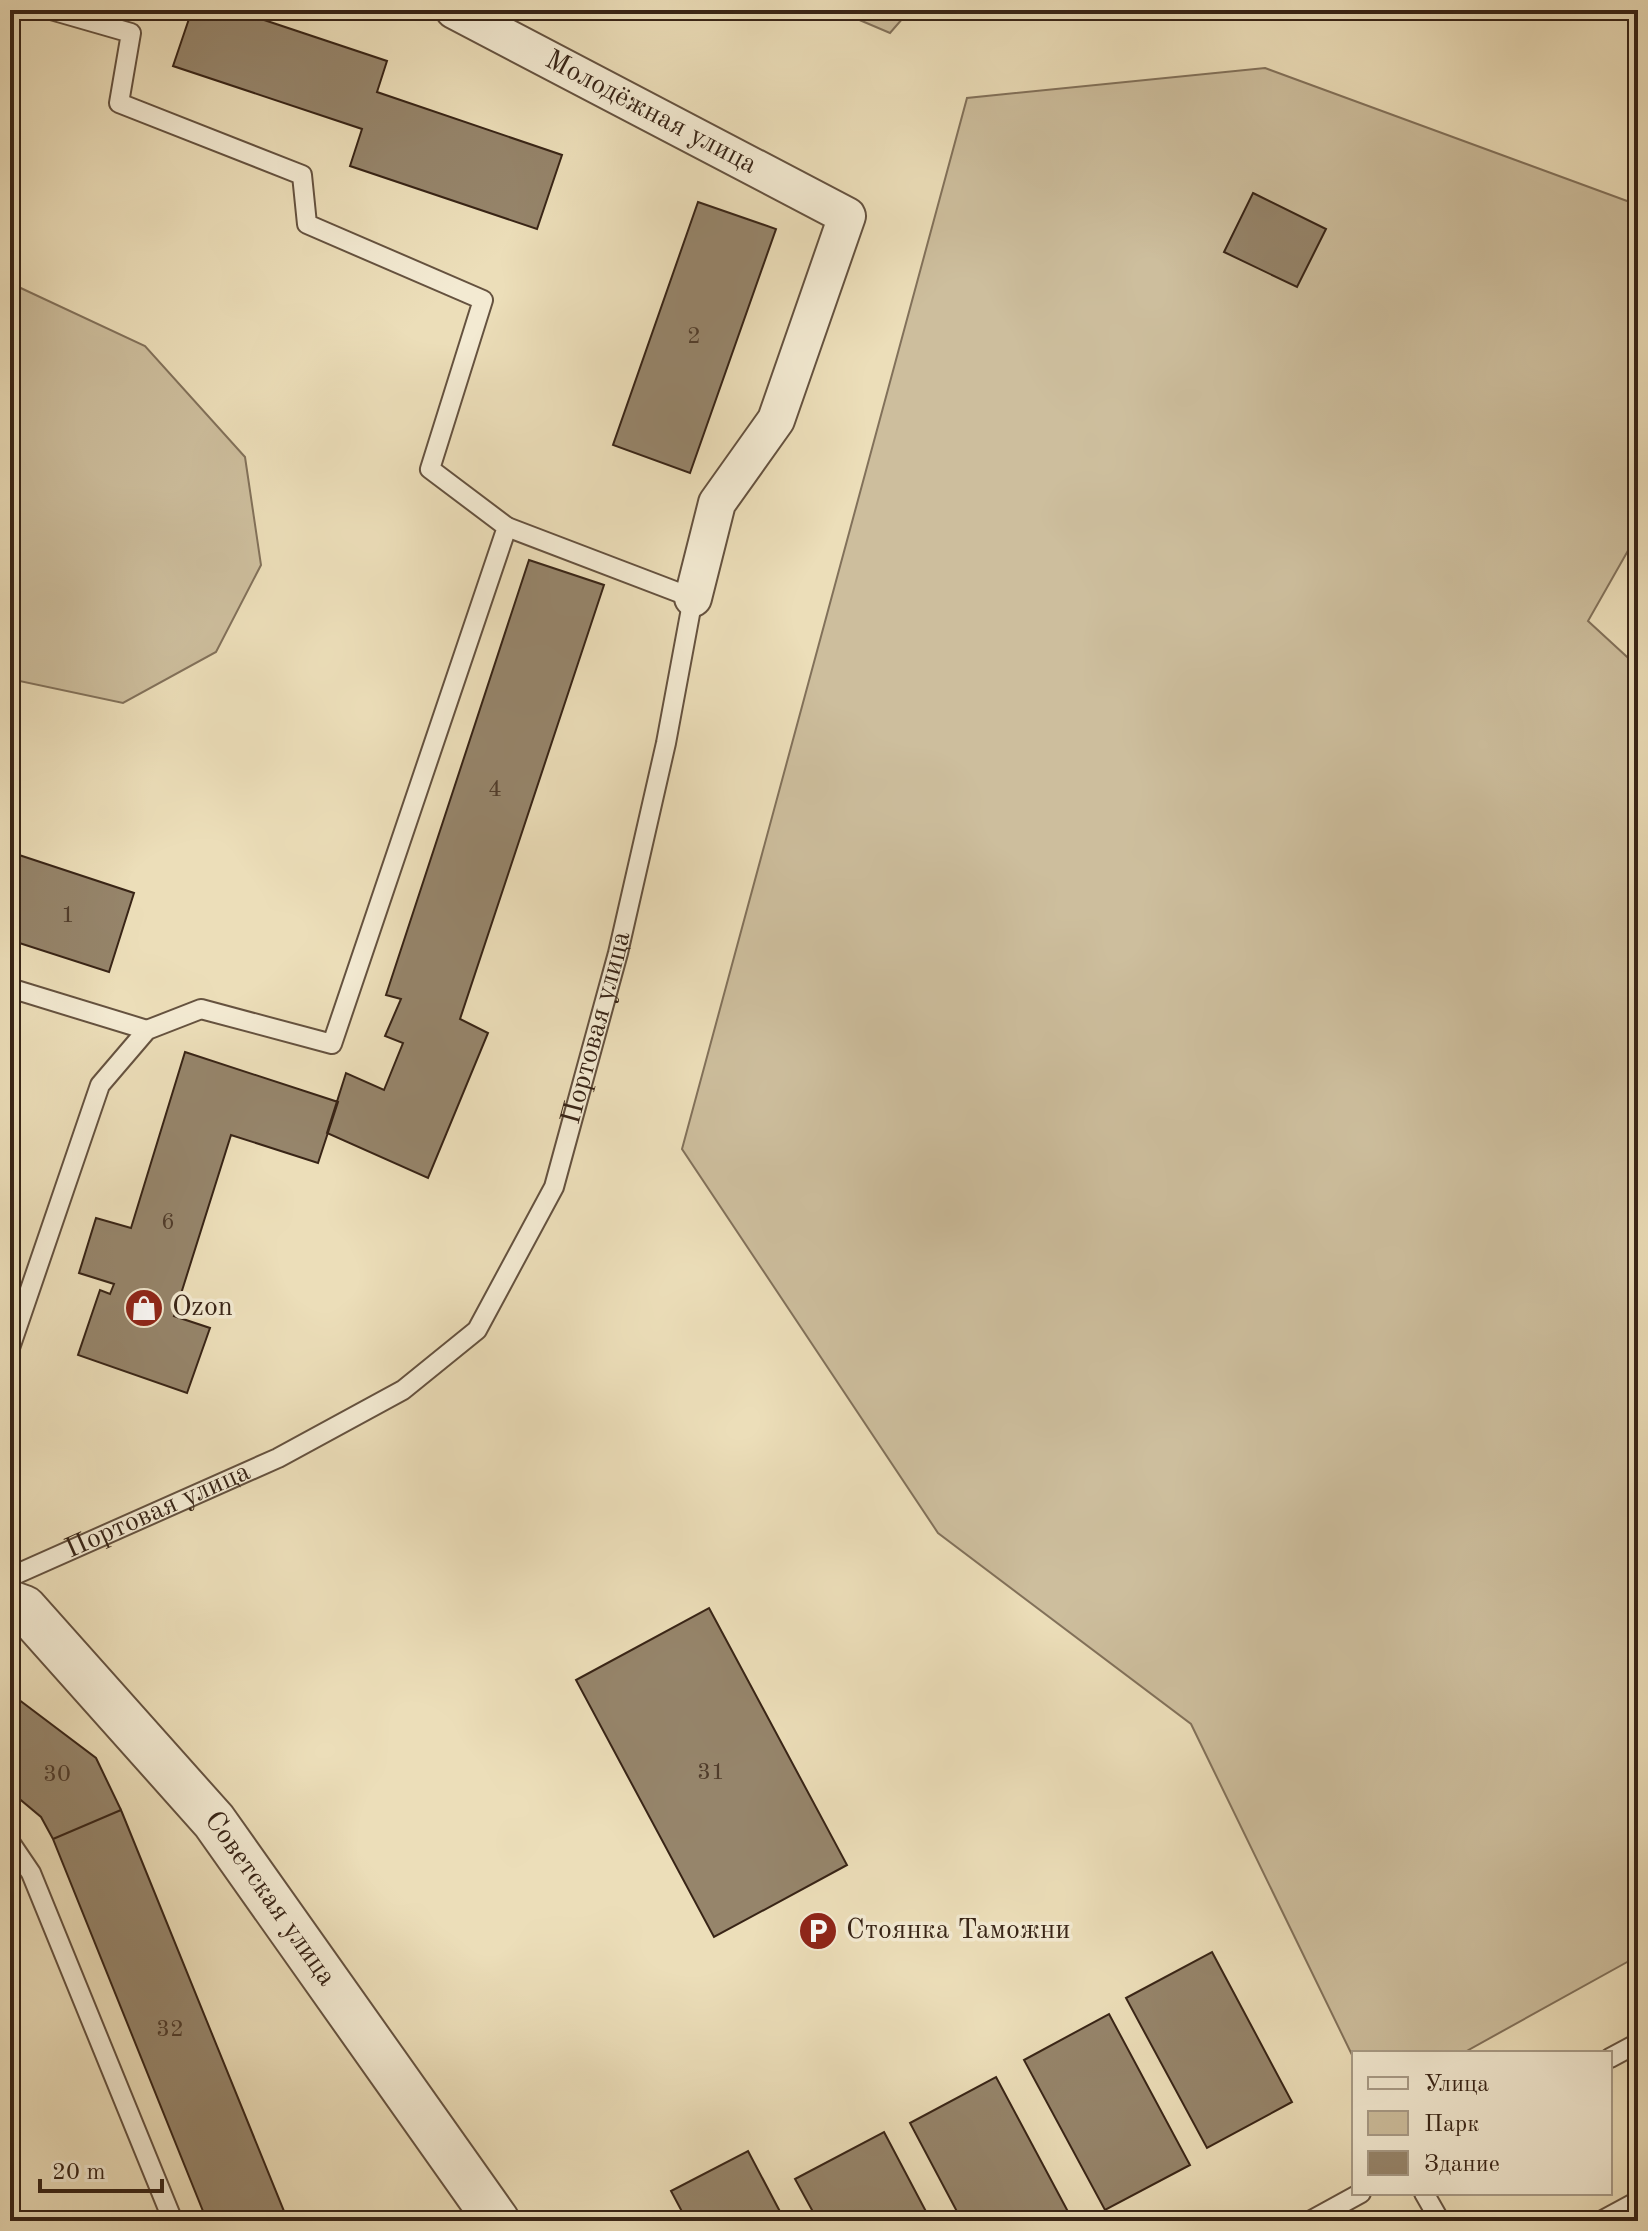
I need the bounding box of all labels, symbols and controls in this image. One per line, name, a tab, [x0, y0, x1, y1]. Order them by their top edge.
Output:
street label: Молодёжная улица	[540, 46, 761, 180]
house number: 2	[687, 325, 701, 349]
house number: 4	[488, 778, 502, 802]
house number: 1	[61, 904, 75, 928]
street label: Портовая улица	[558, 929, 637, 1128]
house number: 6	[161, 1211, 175, 1235]
shop icon: Ozon	[123, 1287, 165, 1329]
place label: Ozon	[172, 1294, 233, 1322]
street label: Портовая улица	[61, 1458, 255, 1564]
house number: 31	[697, 1761, 725, 1785]
house number: 30	[43, 1763, 71, 1787]
street label: Советская улица	[198, 1807, 340, 1992]
parking icon: Стоянка Таможни	[797, 1910, 839, 1952]
place label: Стоянка Таможни	[846, 1917, 1070, 1945]
house number: 32	[156, 2018, 184, 2042]
legend	[1352, 2051, 1612, 2195]
text: Улица	[1424, 2073, 1489, 2097]
text: Парк	[1424, 2113, 1479, 2137]
scale bar	[40, 2143, 162, 2193]
text: Здание	[1424, 2153, 1500, 2177]
text: 20 m	[52, 2161, 106, 2185]

